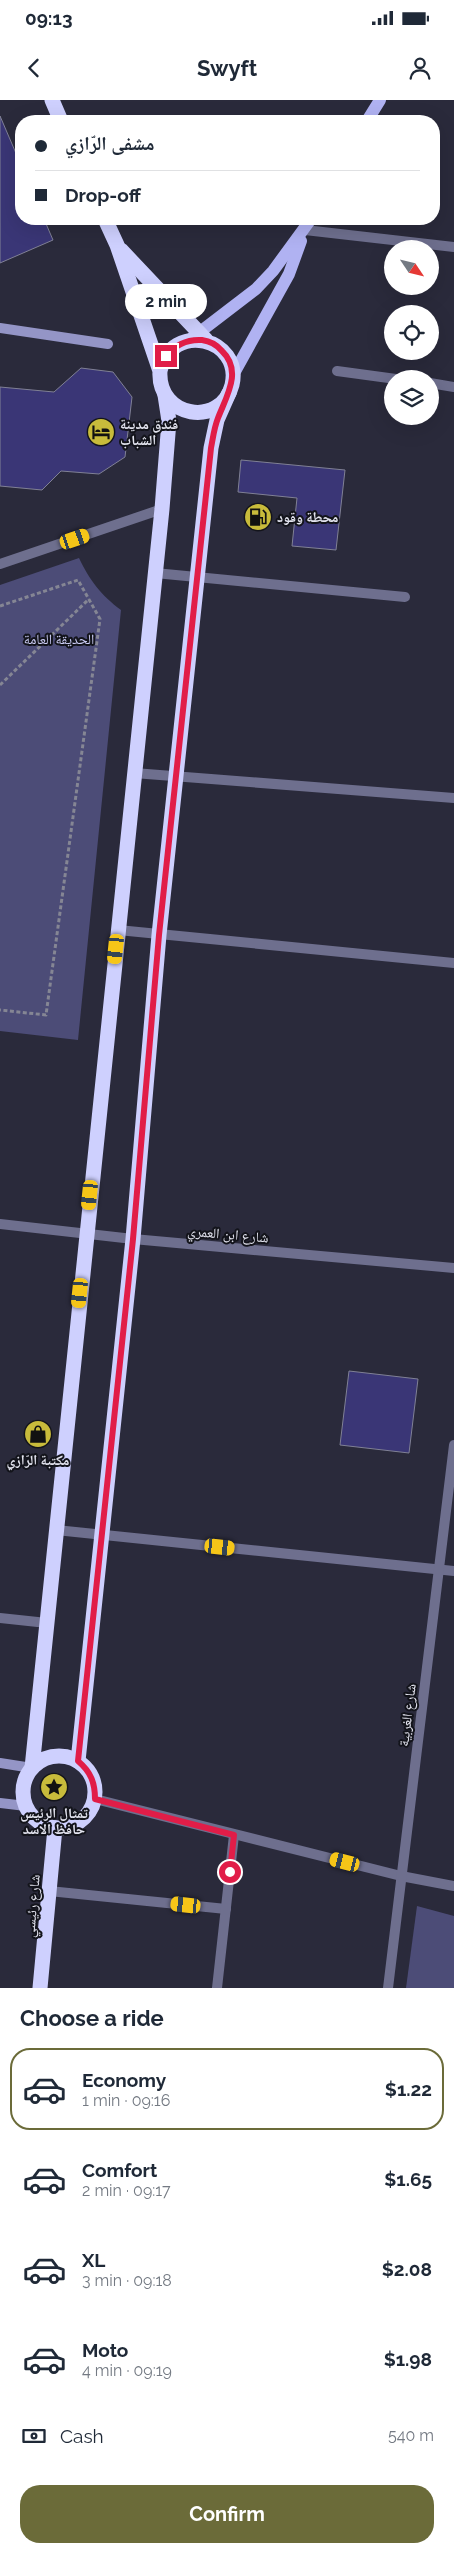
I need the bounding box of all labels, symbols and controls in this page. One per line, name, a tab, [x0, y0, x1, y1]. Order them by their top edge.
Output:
text: 09:13	[25, 7, 73, 29]
icon: back	[20, 54, 48, 82]
icon: person	[406, 54, 434, 82]
text: Swyft	[197, 55, 257, 81]
text: مشفى الرّازي	[65, 132, 154, 154]
text: Drop-off	[65, 184, 141, 206]
north arrow	[384, 240, 439, 295]
map controls	[384, 240, 439, 425]
callout: 2 min	[125, 284, 207, 318]
text: 2 min	[145, 292, 187, 311]
button: locate	[384, 305, 439, 360]
route end	[155, 345, 177, 367]
button: layers	[384, 370, 439, 425]
place label: فندق مدينة الشباب	[120, 416, 178, 449]
hotel icon: فندق مدينة الشباب	[86, 417, 116, 447]
fuel station icon: محطة وقود	[243, 502, 273, 532]
place label: محطة وقود	[277, 509, 338, 525]
car	[58, 527, 91, 551]
park label: الحديقة العامة	[24, 631, 94, 647]
car	[106, 933, 125, 965]
car	[80, 1179, 99, 1211]
street label: شارع ابن العمري	[186, 1222, 269, 1249]
car	[70, 1277, 89, 1309]
shop icon: مكتبة الرّازي	[23, 1419, 53, 1449]
place label: مكتبة الرّازي	[7, 1452, 69, 1471]
car	[204, 1538, 235, 1556]
street label: شارع الغربية	[395, 1683, 421, 1748]
place icon: تمثال الرئيس حافظ الاسد	[39, 1772, 69, 1802]
place label: تمثال الرئيس حافظ الاسد	[20, 1805, 88, 1837]
car	[328, 1851, 361, 1873]
route start	[219, 1861, 241, 1883]
street label: شارع رئيسي	[21, 1874, 46, 1939]
car	[170, 1896, 201, 1914]
text: Choose a ride	[20, 2005, 164, 2031]
icon: car	[22, 2067, 67, 2112]
text: Economy	[82, 2069, 166, 2091]
text: $1.22	[385, 2078, 432, 2100]
text: 1 min · 09:16	[82, 2091, 170, 2110]
icon: car	[22, 2157, 67, 2202]
text: Comfort	[82, 2159, 157, 2181]
text: $1.65	[384, 2168, 432, 2190]
text: 2 min · 09:17	[82, 2181, 171, 2200]
icon: car	[22, 2247, 67, 2292]
text: XL	[82, 2249, 105, 2271]
text: $2.08	[382, 2258, 432, 2280]
text: 3 min · 09:18	[82, 2271, 172, 2290]
icon: car	[22, 2337, 67, 2382]
text: Moto	[82, 2339, 128, 2361]
text: $1.98	[384, 2348, 432, 2370]
text: 4 min · 09:19	[82, 2361, 172, 2380]
icon: cash	[20, 2422, 48, 2450]
text: Cash	[60, 2425, 104, 2447]
text: 540 m	[388, 2426, 434, 2445]
button: Confirm	[20, 2485, 434, 2543]

